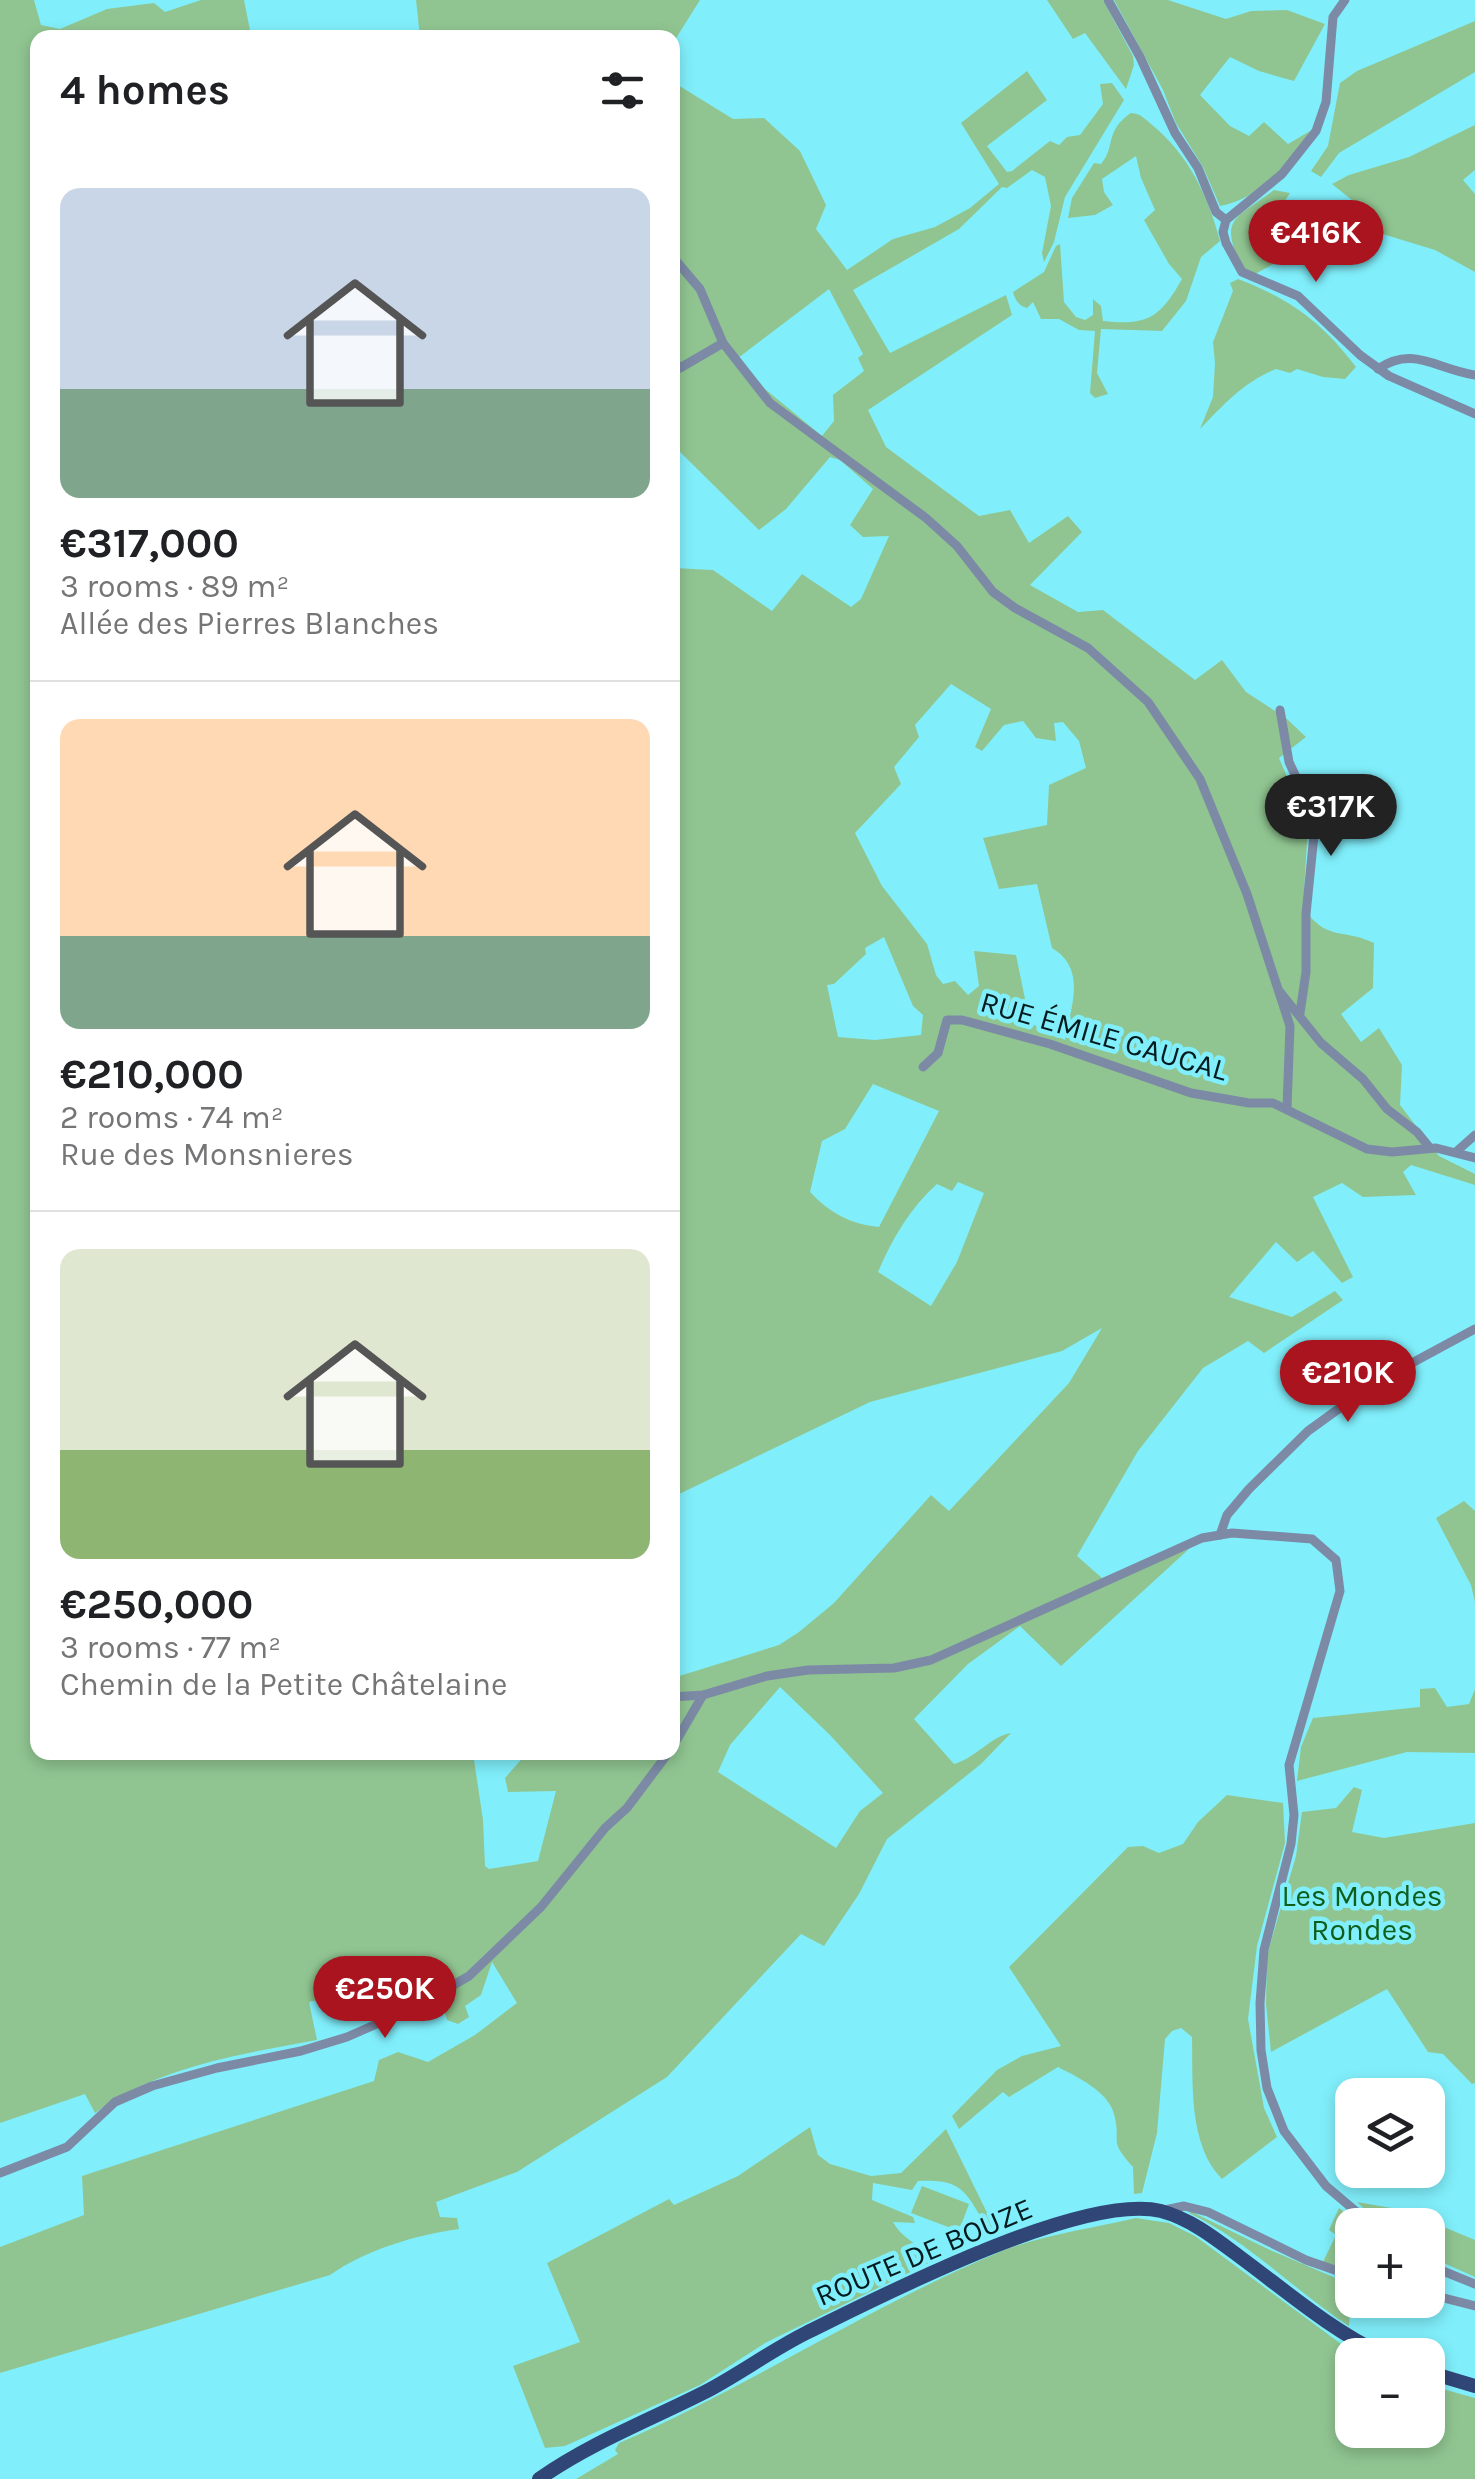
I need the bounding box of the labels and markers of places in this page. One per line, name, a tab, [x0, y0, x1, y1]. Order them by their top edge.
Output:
pin: €416K	[1246, 200, 1386, 285]
pin: €317K	[1261, 774, 1401, 859]
pin: €210K	[1278, 1340, 1418, 1425]
pin: €250K	[315, 1956, 455, 2041]

